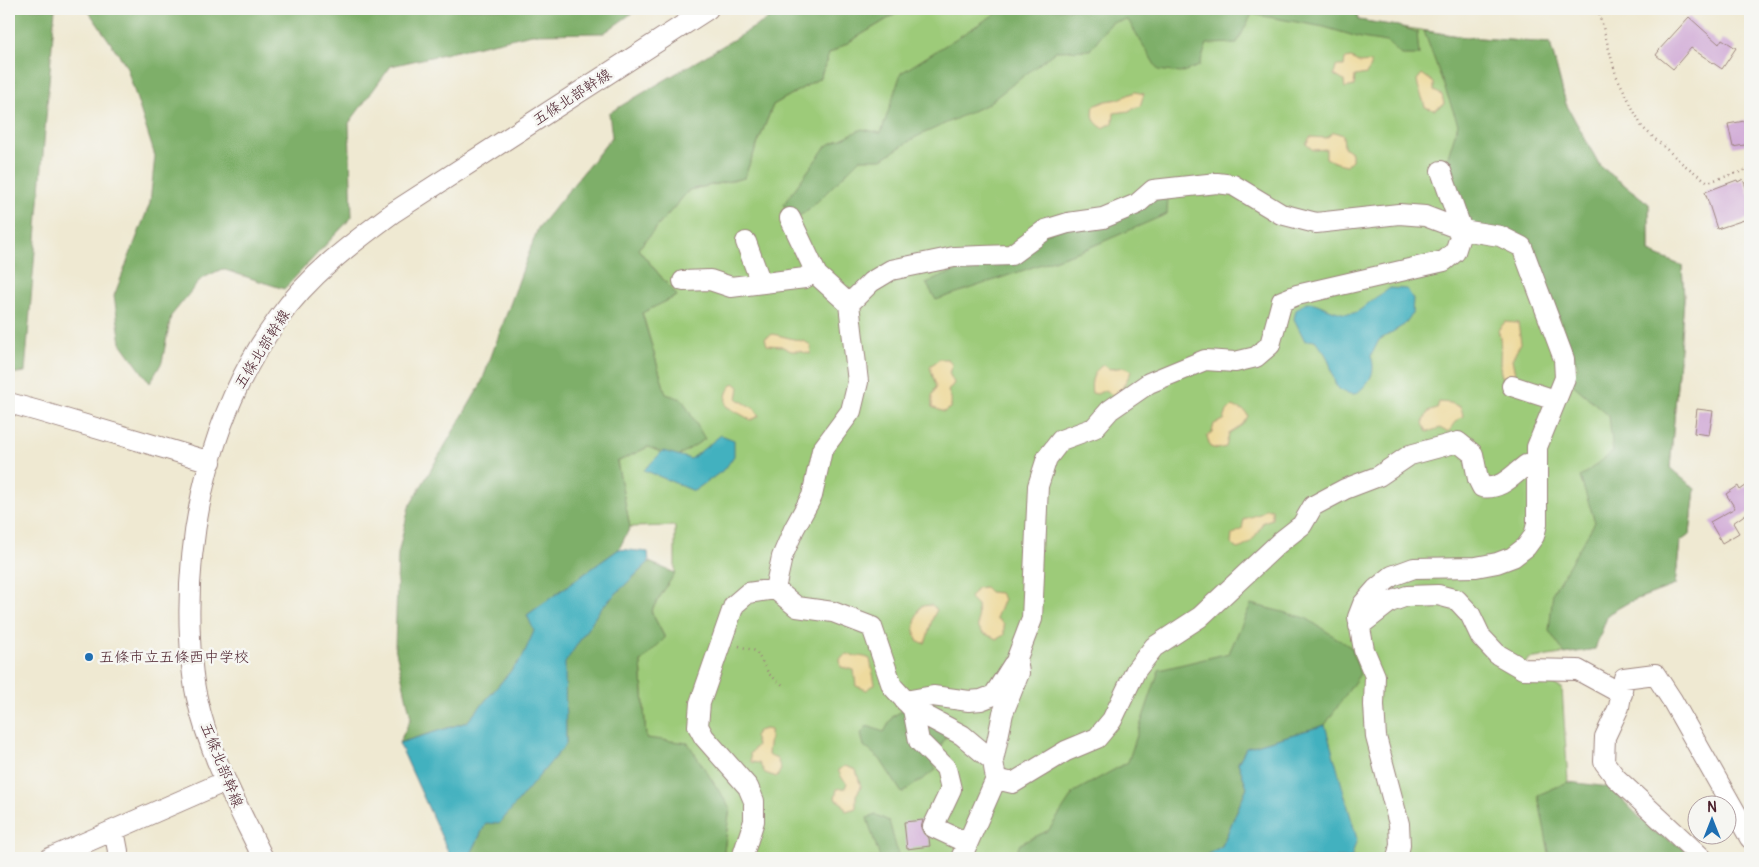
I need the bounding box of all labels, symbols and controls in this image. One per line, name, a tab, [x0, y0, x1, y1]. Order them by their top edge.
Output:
street label: 五條北部幹線	[529, 65, 615, 130]
street label: 五條北部幹線	[231, 306, 294, 392]
place label: 五條市立五條西中学校	[99, 648, 249, 667]
marker: 五條市立五條西中学校	[83, 651, 95, 663]
street label: 五條北部幹線	[196, 720, 247, 810]
north arrow	[1686, 794, 1736, 844]
text: N	[1707, 799, 1717, 816]

